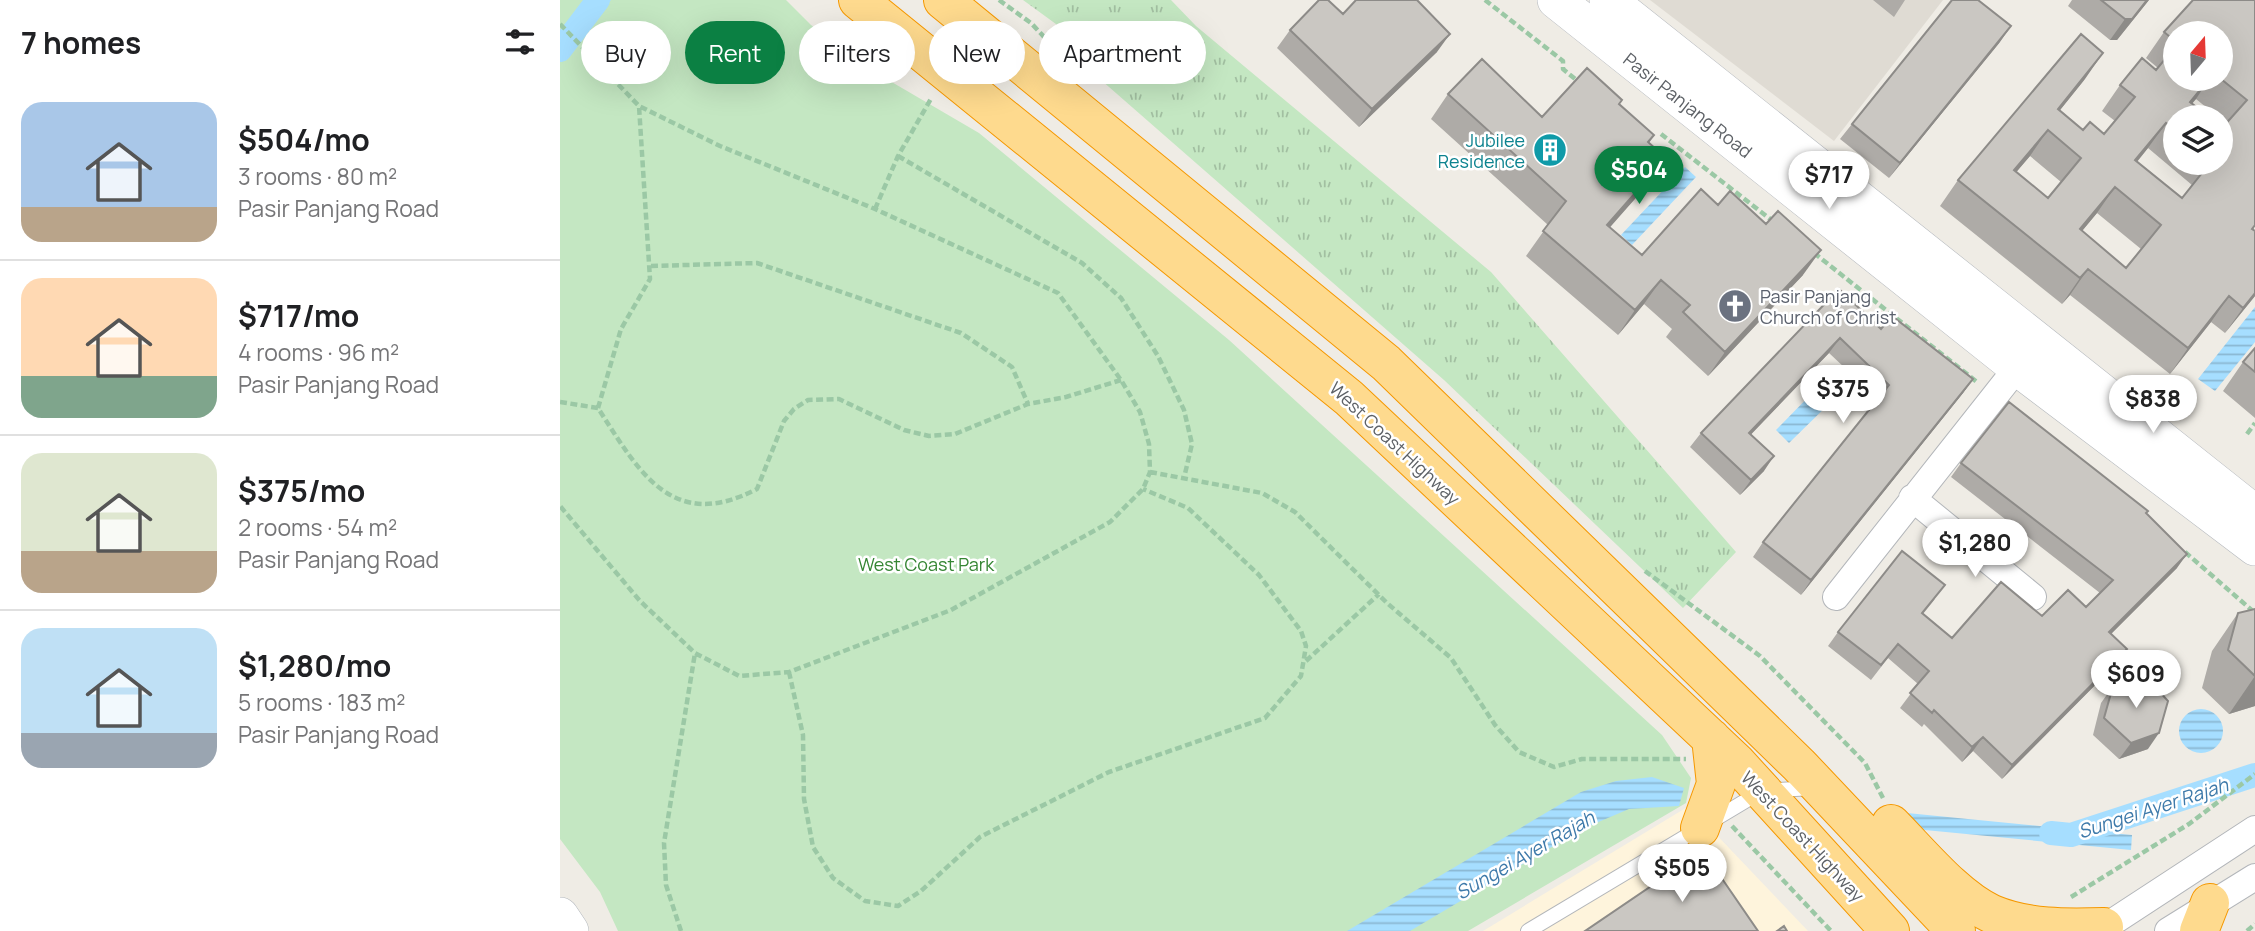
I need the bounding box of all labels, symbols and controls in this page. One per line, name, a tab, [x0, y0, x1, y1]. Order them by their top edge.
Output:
chip: Buy	[581, 21, 671, 84]
chip: Rent	[685, 21, 785, 84]
chip: Filters	[799, 21, 915, 84]
chip: New	[929, 21, 1025, 84]
chip: Apartment	[1039, 21, 1206, 84]
north arrow	[2163, 21, 2233, 91]
map controls	[2163, 21, 2233, 175]
text: 7 homes	[21, 22, 141, 63]
icon: filters	[501, 23, 539, 61]
street label: Pasir Panjang Road	[1619, 47, 1757, 163]
button: layers	[2163, 105, 2233, 175]
text: $504/mo	[238, 119, 370, 160]
place label: Jubilee Residence	[1438, 128, 1525, 173]
icon: home	[77, 130, 161, 214]
building icon: Jubilee Residence	[1531, 131, 1569, 169]
pin: $504	[1598, 146, 1680, 206]
pin: $717	[1788, 152, 1870, 211]
text: $504	[1610, 153, 1668, 185]
text: $717	[1804, 158, 1854, 190]
text: 3 rooms · 80 m²	[238, 160, 397, 192]
text: Pasir Panjang Road	[238, 192, 439, 224]
place label: Pasir Panjang Church of Christ	[1760, 284, 1896, 329]
church icon: Pasir Panjang Church of Christ	[1716, 287, 1754, 325]
text: $717/mo	[238, 295, 359, 336]
icon: home	[77, 306, 161, 390]
text: 4 rooms · 96 m²	[238, 336, 399, 368]
pin: $375	[1802, 366, 1884, 425]
text: Pasir Panjang Road	[238, 368, 439, 400]
text: $375	[1816, 372, 1870, 404]
street label: West Coast Highway	[1324, 376, 1466, 510]
pin: $838	[2112, 376, 2194, 435]
text: $838	[2125, 382, 2181, 414]
text: $375/mo	[238, 470, 365, 511]
icon: home	[77, 481, 161, 565]
text: 2 rooms · 54 m²	[238, 511, 397, 543]
pin: $1,280	[1918, 520, 2032, 579]
text: $1,280	[1938, 526, 2012, 558]
text: Pasir Panjang Road	[238, 543, 439, 575]
park label: West Coast Park	[858, 552, 995, 576]
text: $1,280/mo	[238, 645, 391, 686]
pin: $609	[2095, 650, 2177, 710]
icon: home	[77, 656, 161, 740]
text: $609	[2107, 657, 2165, 689]
text: 5 rooms · 183 m²	[238, 686, 405, 718]
text: Pasir Panjang Road	[238, 718, 439, 750]
street label: West Coast Highway	[1736, 765, 1870, 907]
water label: Sungei Ayer Rajah	[2075, 771, 2232, 845]
water label: Sungei Ayer Rajah	[1451, 804, 1600, 905]
pin: $505	[1641, 844, 1723, 904]
text: $505	[1654, 851, 1710, 883]

